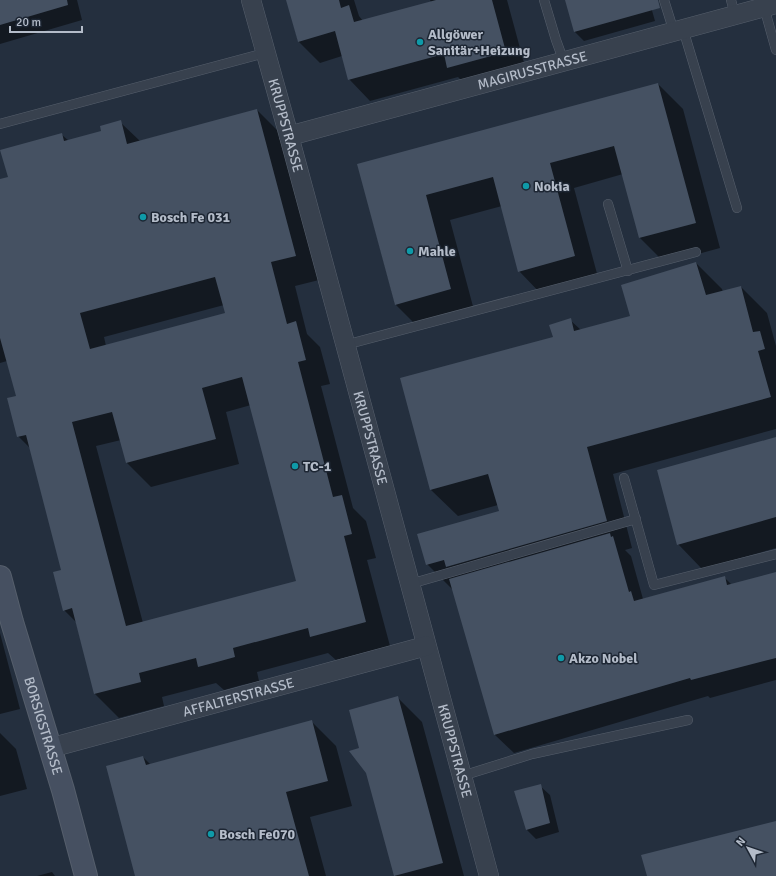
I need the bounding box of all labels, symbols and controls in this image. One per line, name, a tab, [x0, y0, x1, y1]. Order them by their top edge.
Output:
scale bar	[10, 8, 82, 34]
text: 20 m	[16, 15, 41, 30]
place label: Allgöwer Sanitär+Heizung	[428, 26, 531, 59]
marker: Allgöwer Sanitär+Heizung	[415, 37, 425, 47]
street label: MAGIRUSSTRASSE	[476, 48, 589, 94]
street label: KRUPPSTRASSE	[264, 77, 306, 174]
place label: Nokia	[534, 178, 570, 195]
marker: Nokia	[521, 181, 531, 191]
place label: Bosch Fe 031	[151, 209, 231, 226]
marker: Bosch Fe 031	[138, 212, 148, 222]
place label: Mahle	[418, 243, 456, 260]
marker: Mahle	[405, 246, 415, 256]
street label: KRUPPSTRASSE	[349, 389, 391, 487]
place label: TC-1	[303, 458, 332, 475]
marker: TC-1	[290, 461, 300, 471]
place label: Akzo Nobel	[569, 650, 638, 667]
marker: Akzo Nobel	[556, 653, 566, 663]
street label: AFFALTERSTRASSE	[181, 674, 296, 721]
street label: BORSIGSTRASSE	[20, 675, 66, 777]
street label: KRUPPSTRASSE	[434, 702, 475, 800]
place label: Bosch Fe070	[219, 826, 296, 843]
north arrow	[728, 828, 768, 868]
marker: Bosch Fe070	[206, 829, 216, 839]
text: N	[733, 835, 748, 849]

